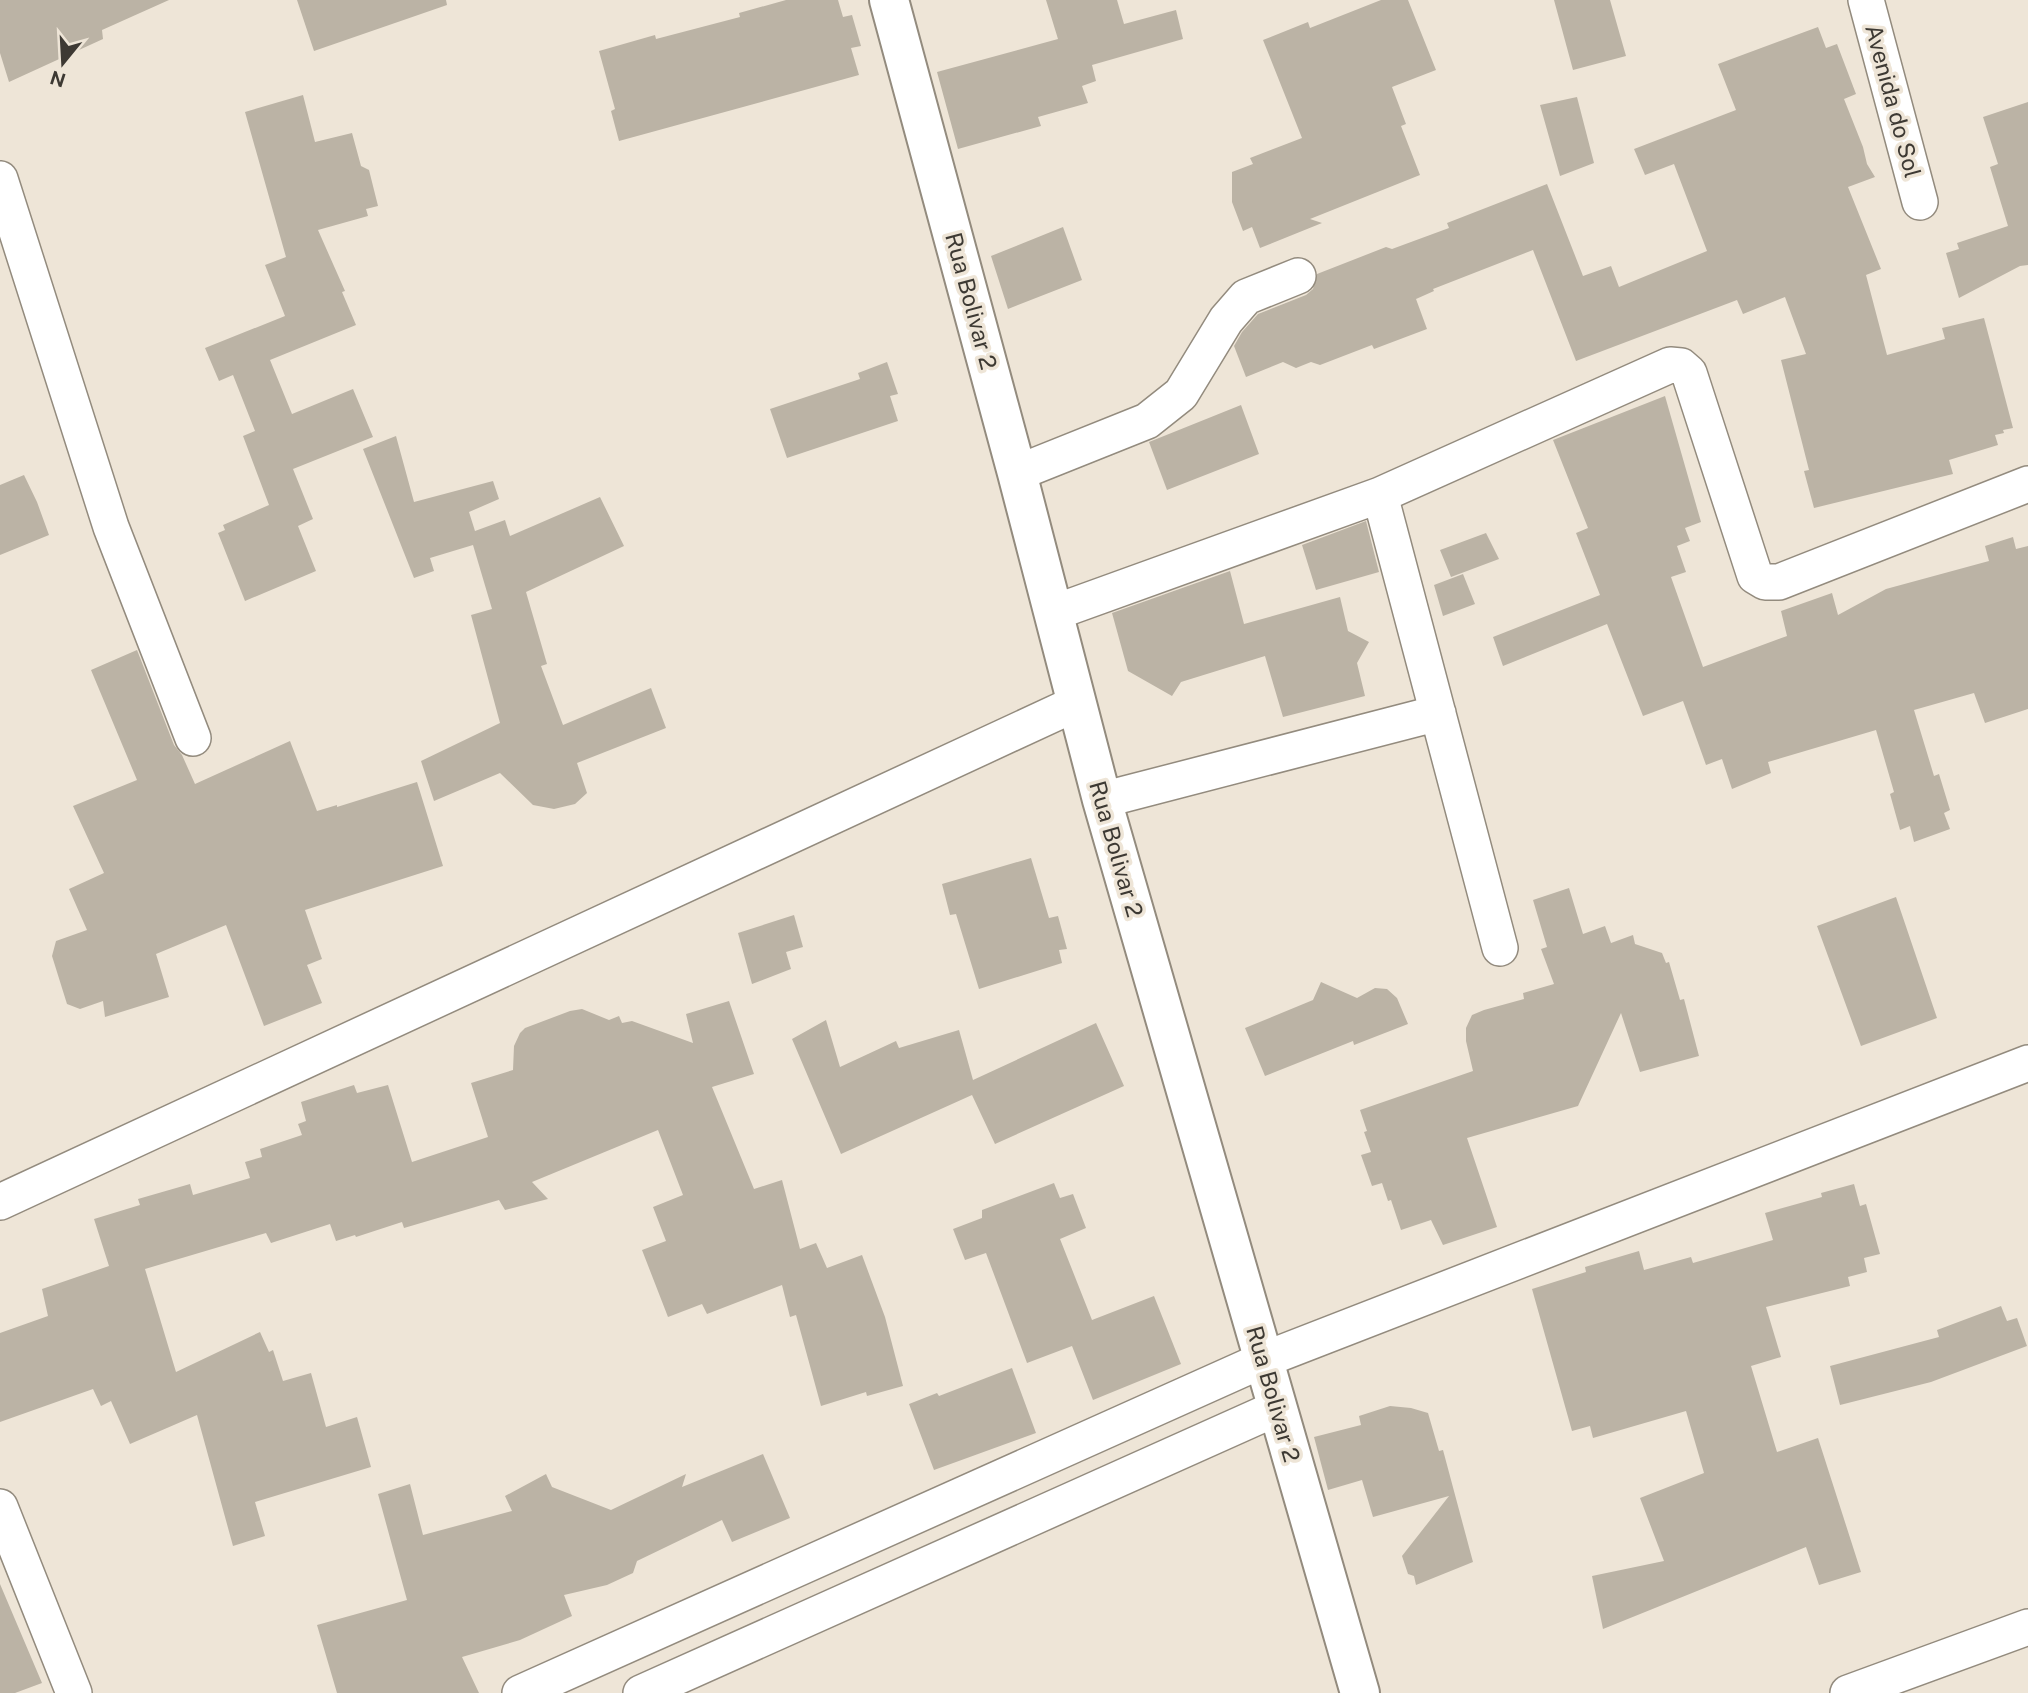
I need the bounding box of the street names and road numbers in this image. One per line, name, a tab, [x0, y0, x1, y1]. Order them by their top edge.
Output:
street label: Avenida do Sol	[1860, 21, 1927, 180]
street label: Rua Bolivar 2	[940, 230, 1003, 372]
street label: Rua Bolivar 2	[1084, 778, 1149, 920]
street label: Rua Bolivar 2	[1241, 1323, 1306, 1465]

